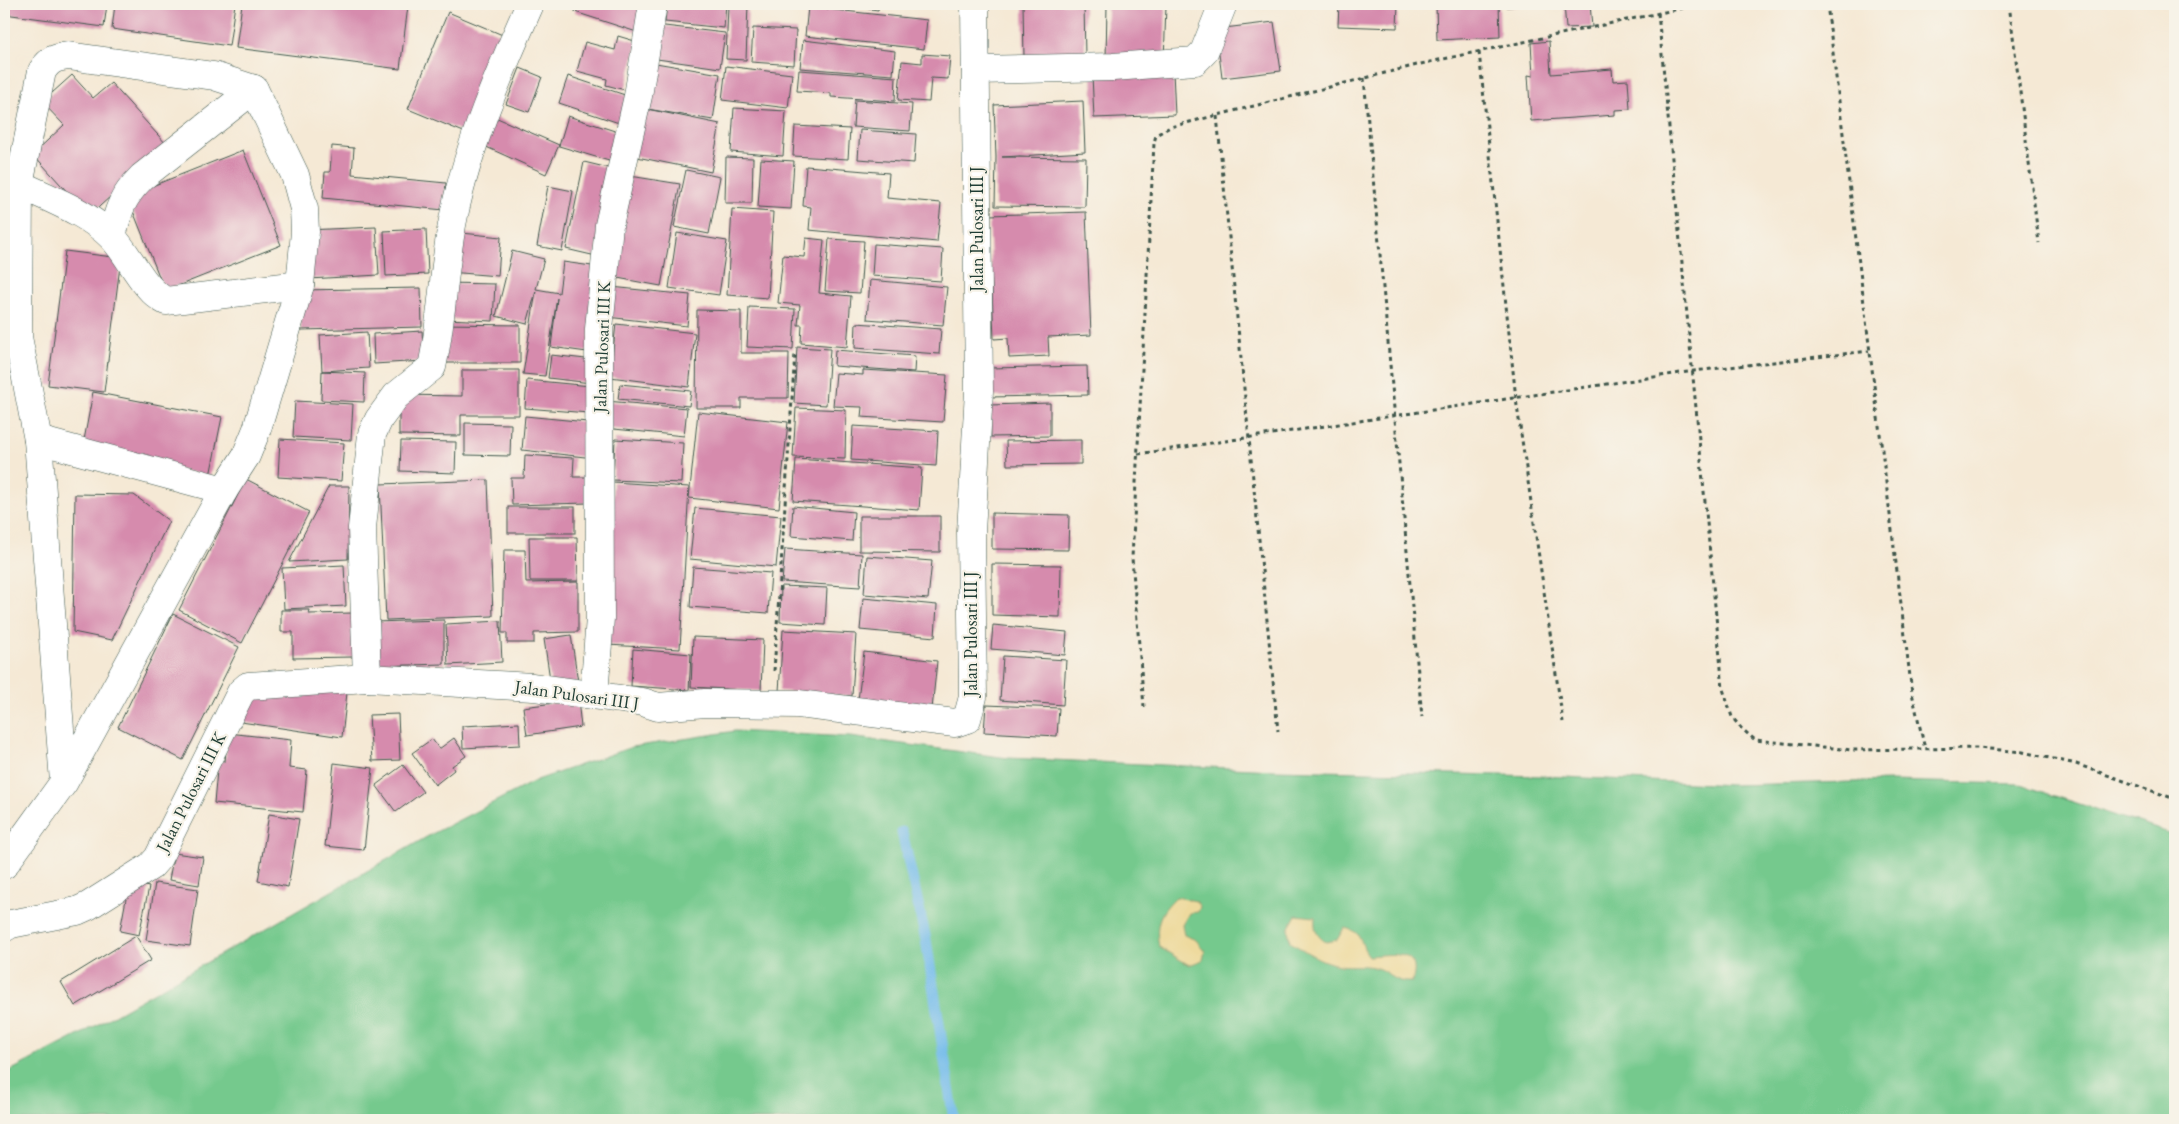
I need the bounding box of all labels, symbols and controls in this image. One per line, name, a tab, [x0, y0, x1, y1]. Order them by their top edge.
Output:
street label: Jalan Pulosari III J	[965, 166, 988, 294]
street label: Jalan Pulosari III K	[588, 280, 615, 415]
street label: Jalan Pulosari III J	[959, 571, 982, 699]
street label: Jalan Pulosari III J	[511, 674, 641, 715]
street label: Jalan Pulosari III K	[149, 727, 231, 857]

